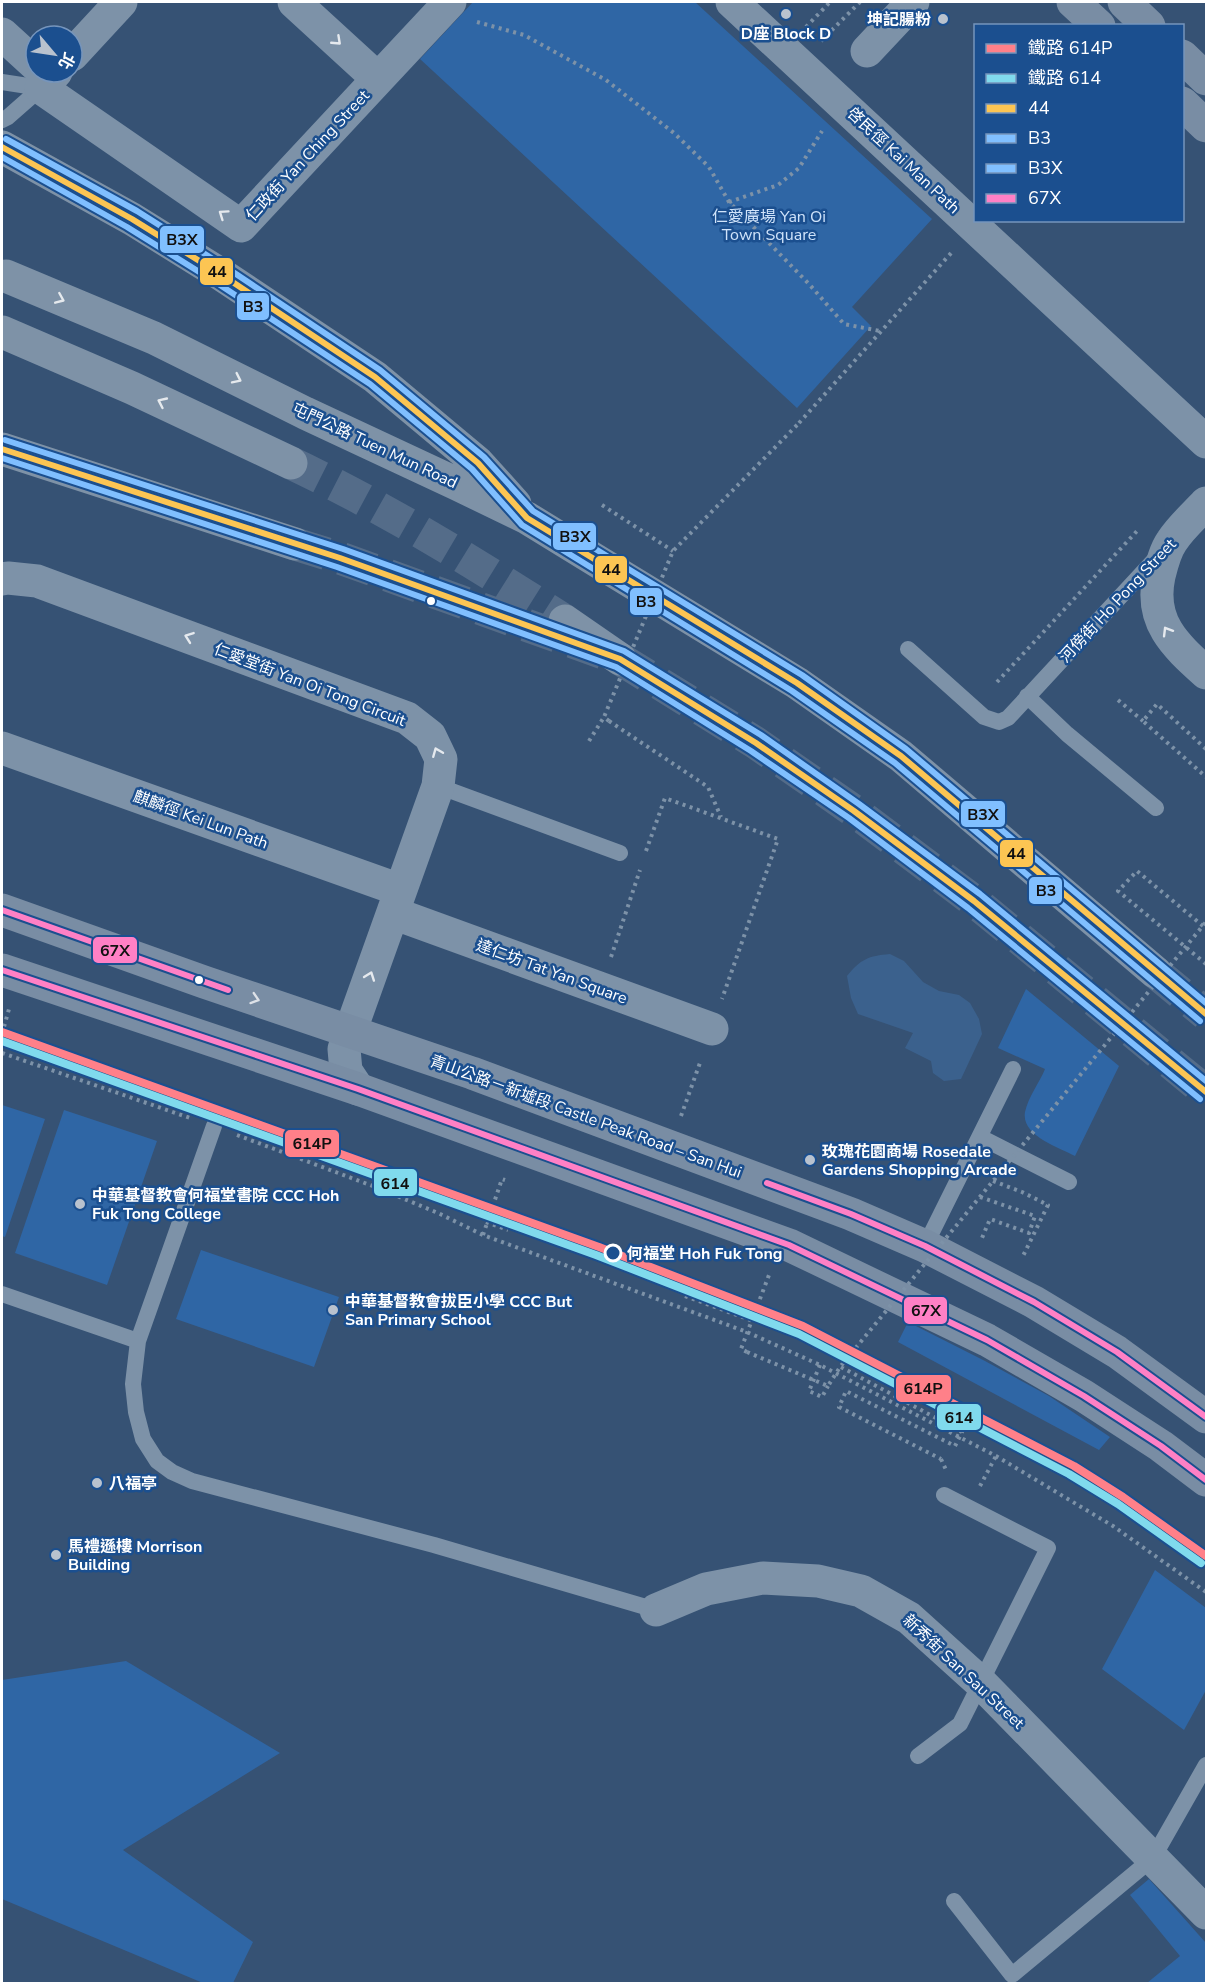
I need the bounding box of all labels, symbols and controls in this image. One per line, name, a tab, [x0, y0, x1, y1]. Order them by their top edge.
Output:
marker: D座 Block D	[779, 7, 793, 21]
place label: 坤記腸粉	[867, 9, 931, 31]
marker: 坤記腸粉	[936, 12, 950, 26]
place label: D座 Block D	[741, 23, 831, 45]
north arrow	[24, 24, 84, 84]
legend	[974, 24, 1184, 222]
one-way arrow	[330, 34, 341, 45]
text: 鐵路 614P	[1028, 36, 1112, 60]
text: 北	[53, 48, 80, 73]
text: 鐵路 614	[1028, 66, 1101, 90]
street label: 仁政街 Yan Ching Street	[241, 85, 375, 226]
text: 44	[1028, 96, 1050, 120]
street label: 啓民徑 Kai Man Path	[842, 103, 964, 219]
text: B3	[1028, 126, 1051, 150]
text: B3X	[1028, 156, 1063, 180]
text: 67X	[1028, 186, 1062, 210]
park label: 仁愛廣場 Yan Oi Town Square	[712, 206, 826, 246]
one-way arrow	[218, 210, 229, 221]
line badge: B3X	[159, 225, 205, 254]
text: B3X	[166, 229, 198, 251]
line badge: 44	[199, 257, 234, 286]
text: 44	[207, 261, 227, 283]
one-way arrow	[53, 291, 64, 303]
line badge: B3	[236, 292, 270, 321]
text: B3	[243, 296, 263, 318]
one-way arrow	[231, 372, 242, 384]
one-way arrow	[158, 397, 169, 409]
street label: 屯門公路 Tuen Mun Road	[288, 398, 461, 494]
line badge: B3X	[552, 522, 597, 551]
text: B3X	[559, 526, 591, 548]
street label: 河傍街 Ho Pong Street	[1054, 534, 1181, 667]
line badge: 44	[594, 555, 628, 584]
text: 44	[601, 559, 621, 581]
line badge: B3	[629, 587, 663, 616]
text: B3	[636, 591, 656, 613]
unlabelled marker	[425, 595, 437, 607]
one-way arrow	[1163, 627, 1174, 637]
one-way arrow	[184, 632, 195, 645]
street label: 仁愛堂街 Yan Oi Tong Circuit	[211, 638, 409, 732]
one-way arrow	[432, 747, 444, 758]
street label: 麒麟徑 Kei Lun Path	[130, 785, 271, 855]
line badge: B3X	[960, 800, 1006, 828]
text: B3X	[967, 804, 999, 826]
line badge: 44	[999, 839, 1034, 868]
text: 44	[1006, 843, 1026, 865]
line badge: B3	[1028, 876, 1063, 905]
text: B3	[1036, 880, 1056, 902]
street label: 達仁坊 Tat Yan Square	[473, 934, 630, 1010]
line badge: 67X	[92, 936, 138, 964]
text: 67X	[100, 940, 130, 962]
one-way arrow	[362, 971, 375, 982]
unlabelled marker	[193, 974, 205, 986]
one-way arrow	[249, 992, 260, 1004]
street label: 青山公路－新墟段 Castle Peak Road – San Hui	[427, 1050, 745, 1184]
line badge: 614P	[284, 1129, 340, 1158]
text: 614P	[292, 1133, 332, 1155]
place label: 玫瑰花園商場 Rosedale Gardens Shopping Arcade	[822, 1141, 1017, 1181]
marker: 玫瑰花園商場 Rosedale Gardens Shopping Arcade	[803, 1153, 817, 1167]
line badge: 614	[373, 1168, 418, 1197]
text: 614	[381, 1173, 410, 1195]
place label: 中華基督教會何福堂書院 CCC Hoh Fuk Tong College	[92, 1185, 339, 1225]
marker: 中華基督教會何福堂書院 CCC Hoh Fuk Tong College	[73, 1197, 87, 1211]
place label: 何福堂 Hoh Fuk Tong	[627, 1243, 782, 1265]
marker: 何福堂 Hoh Fuk Tong	[604, 1244, 622, 1262]
place label: 中華基督教會拔臣小學 CCC But San Primary School	[345, 1291, 573, 1331]
line badge: 67X	[903, 1296, 948, 1325]
text: 67X	[911, 1300, 941, 1322]
marker: 中華基督教會拔臣小學 CCC But San Primary School	[326, 1303, 340, 1317]
line badge: 614P	[895, 1374, 952, 1403]
text: 614P	[903, 1378, 943, 1400]
line badge: 614	[936, 1403, 982, 1431]
text: 614	[945, 1407, 974, 1429]
place label: 八福亭	[109, 1473, 157, 1495]
marker: 八福亭	[90, 1476, 104, 1490]
place label: 馬禮遜樓 Morrison Building	[68, 1536, 202, 1576]
marker: 馬禮遜樓 Morrison Building	[49, 1548, 63, 1562]
street label: 新秀街 San Sau Street	[898, 1610, 1029, 1734]

